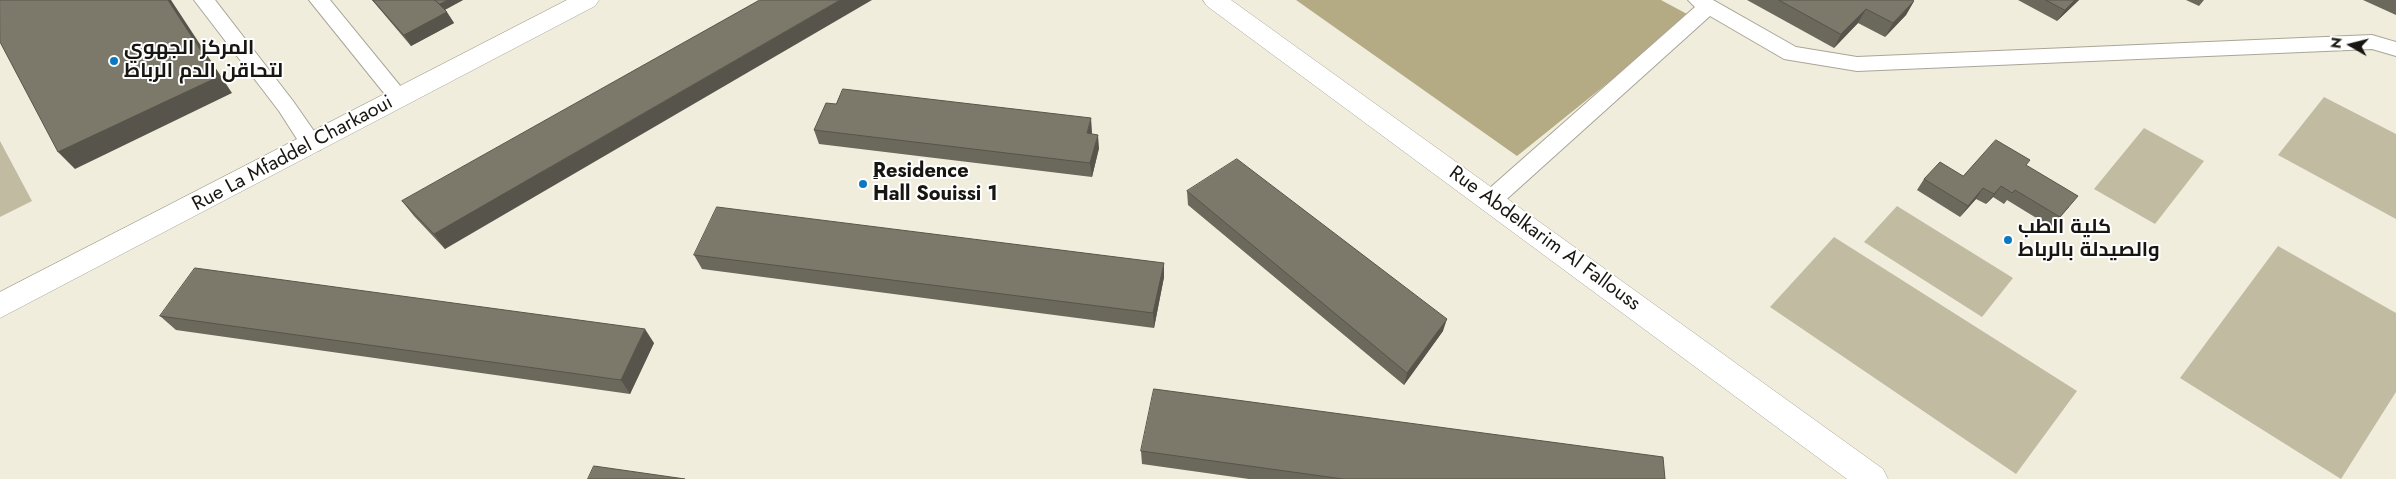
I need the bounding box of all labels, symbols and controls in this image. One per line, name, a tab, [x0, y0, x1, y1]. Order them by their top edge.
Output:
north arrow	[2326, 20, 2376, 70]
text: N	[2325, 36, 2347, 50]
place label: المركز الجهوي لتحاقن الدم الرباط	[124, 37, 283, 84]
marker: المركز الجهوي لتحاقن الدم الرباط	[108, 55, 120, 67]
street label: Rue La Mfaddel Charkaoui	[189, 91, 397, 217]
place label: ٍResidence Hall Souissi 1	[873, 160, 998, 207]
street label: Rue Abdelkarim Al Fallouss	[1444, 162, 1644, 316]
marker: ٍResidence Hall Souissi 1	[857, 178, 869, 190]
place label: كلية الطب والصيدلة بالرباط	[2018, 216, 2160, 263]
marker: كلية الطب والصيدلة بالرباط	[2002, 234, 2014, 246]

